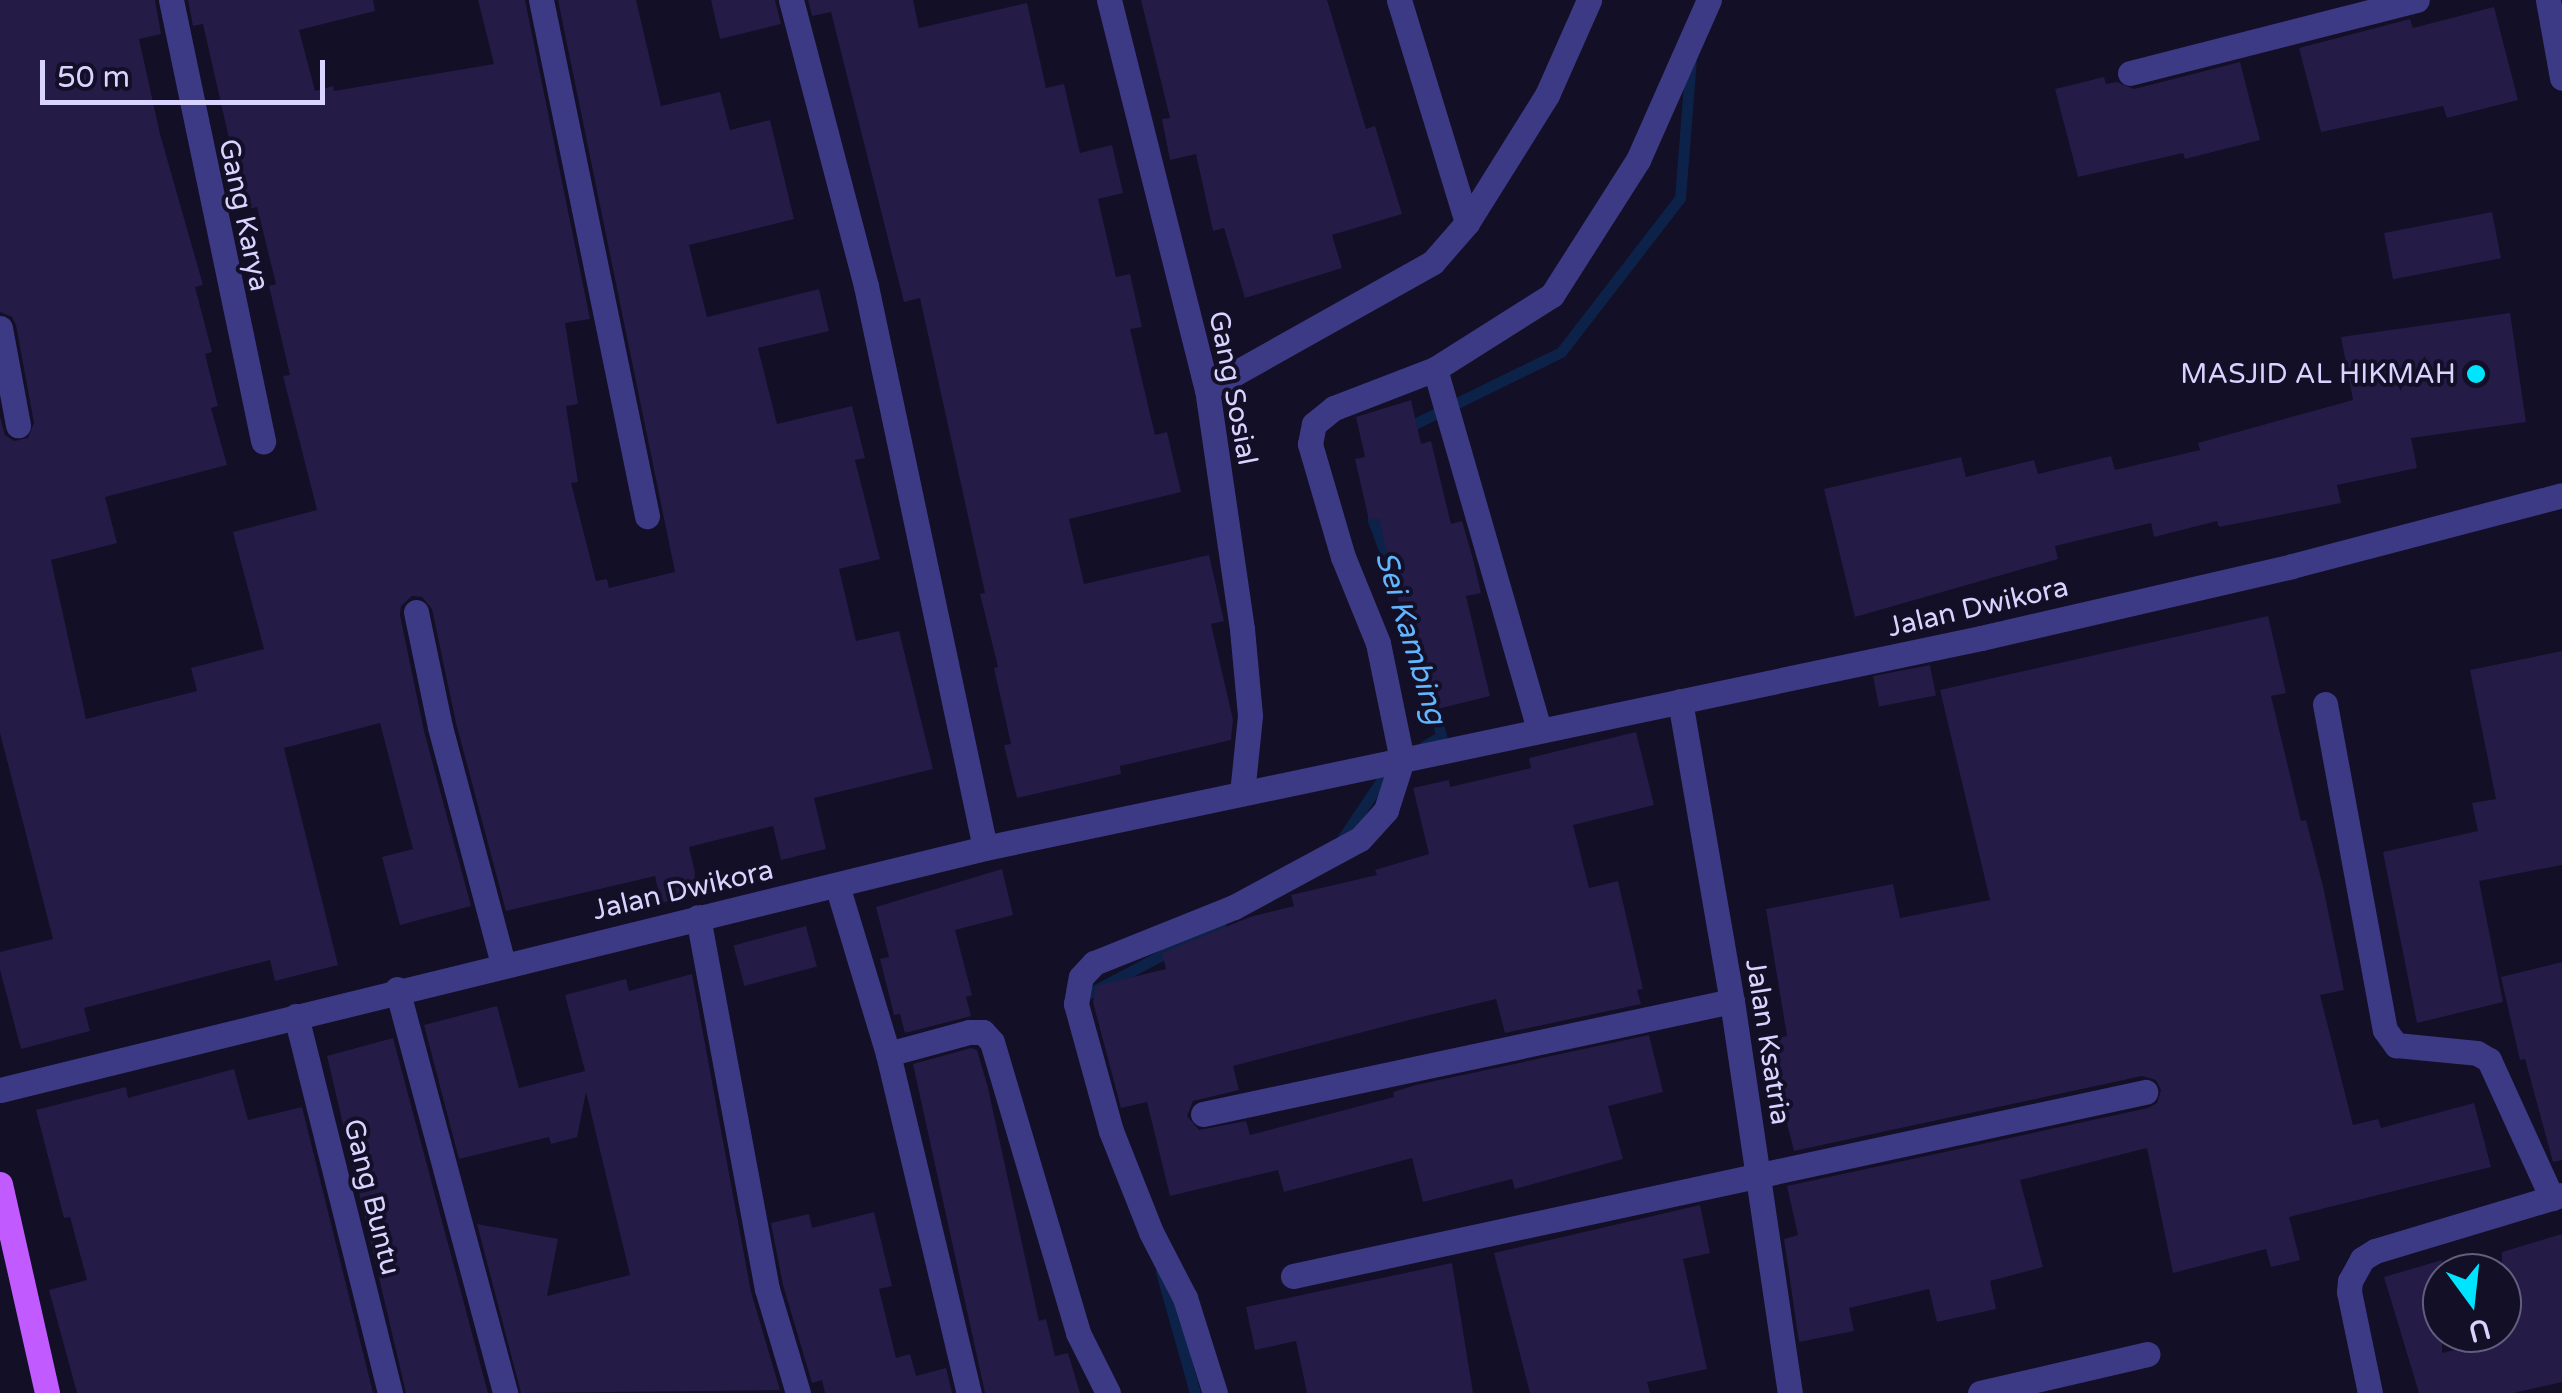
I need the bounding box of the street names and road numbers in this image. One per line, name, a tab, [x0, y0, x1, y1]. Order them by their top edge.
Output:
street label: Gang Karya	[211, 136, 277, 294]
street label: Gang Sosial	[1202, 308, 1264, 468]
street label: Jalan Dwikora	[1884, 570, 2072, 644]
street label: Jalan Dwikora	[589, 853, 777, 927]
street label: Jalan Ksatria	[1738, 957, 1798, 1127]
street label: Gang Buntu	[336, 1115, 408, 1279]

